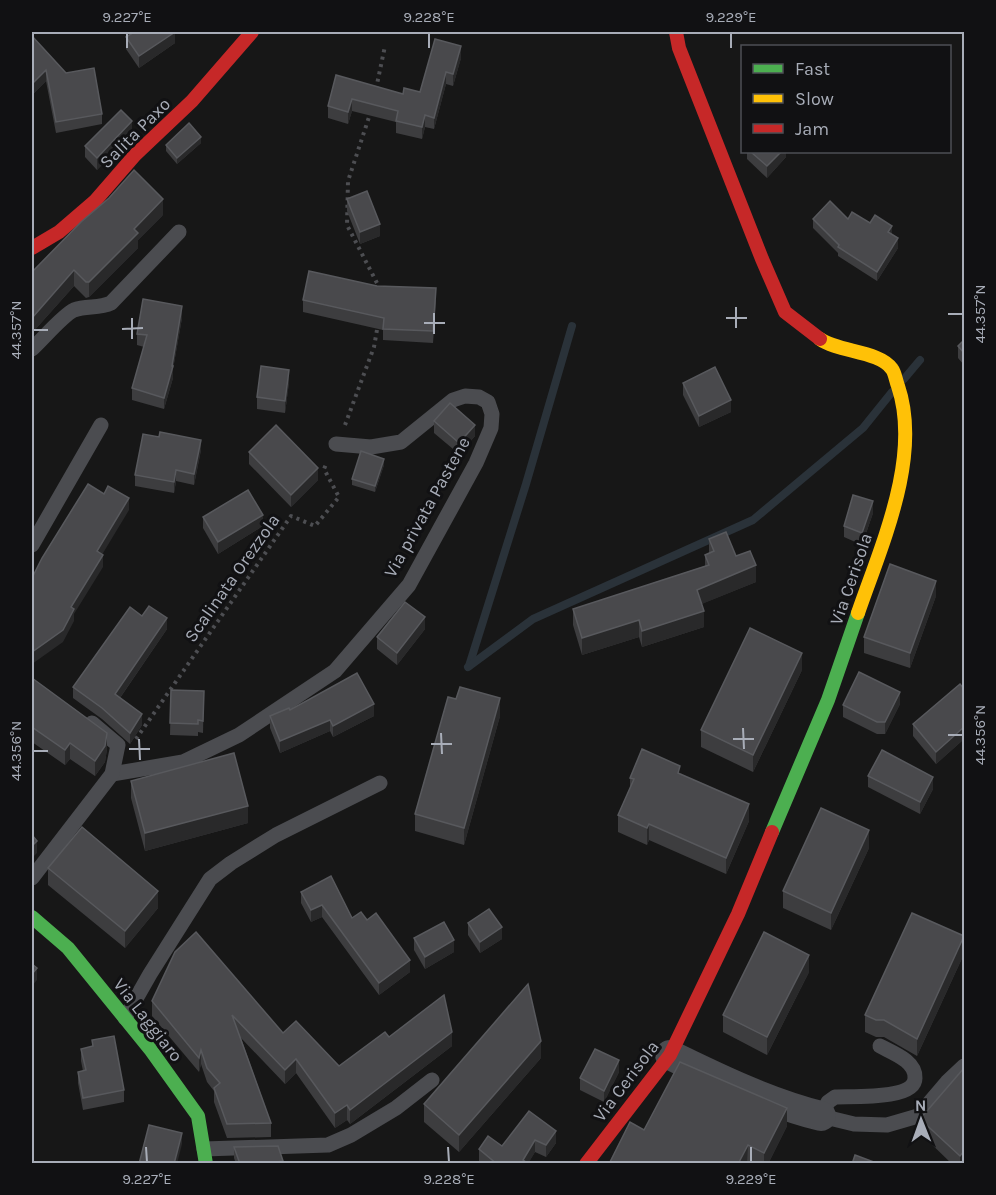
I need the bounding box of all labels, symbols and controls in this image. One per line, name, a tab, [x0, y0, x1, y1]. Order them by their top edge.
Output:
text: 9.227°E	[102, 8, 152, 26]
text: 9.228°E	[403, 8, 455, 26]
text: 9.229°E	[706, 8, 757, 26]
legend	[741, 45, 951, 153]
text: Fast	[795, 58, 830, 80]
text: Slow	[795, 88, 834, 110]
street label: Salita Paxo	[95, 93, 175, 173]
text: Jam	[795, 118, 829, 140]
text: 44.357°N	[971, 284, 989, 344]
text: 44.357°N	[7, 300, 25, 360]
street label: Via privata Pastene	[379, 433, 475, 581]
street label: Scalinata Orezzola	[180, 510, 284, 646]
street label: Via Cerisola	[825, 530, 877, 628]
text: 44.356°N	[971, 705, 989, 765]
text: 44.356°N	[7, 721, 25, 781]
street label: Via Laggiaro	[109, 974, 187, 1066]
street label: Via Cerisola	[588, 1036, 664, 1126]
north arrow	[891, 1090, 951, 1150]
text: N	[915, 1096, 927, 1115]
text: 9.227°E	[122, 1170, 172, 1188]
text: 9.228°E	[423, 1170, 475, 1188]
text: 9.229°E	[726, 1170, 777, 1188]

